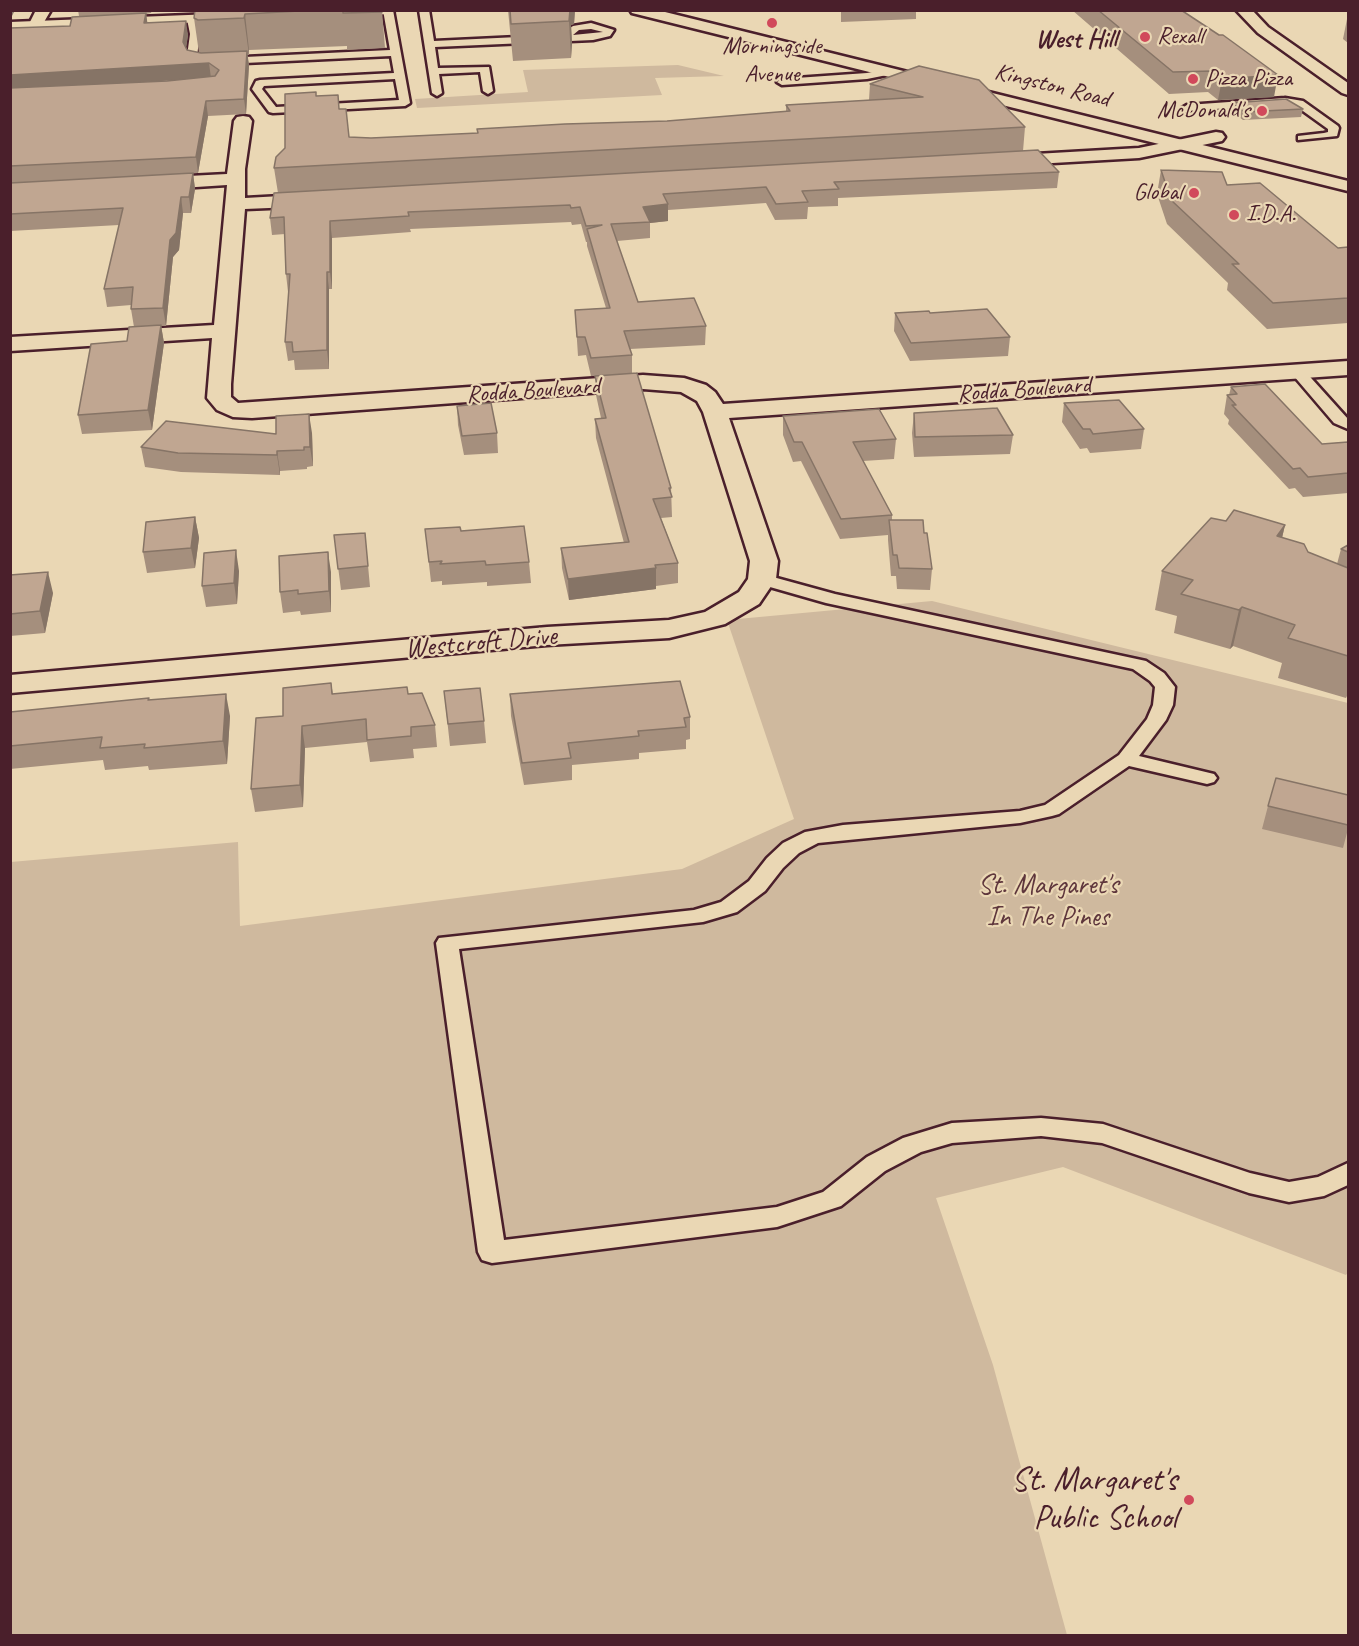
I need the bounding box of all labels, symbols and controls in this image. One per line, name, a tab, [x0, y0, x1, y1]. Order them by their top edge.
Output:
marker: Morningside Avenue	[765, 16, 779, 30]
place label: Rexall	[1157, 23, 1203, 51]
district label: West Hill	[1035, 24, 1117, 56]
marker: Rexall	[1138, 30, 1152, 44]
place label: Morningside Avenue	[723, 33, 821, 89]
street label: Kingston Road	[992, 58, 1112, 114]
place label: Pizza Pizza	[1205, 65, 1292, 93]
marker: Pizza Pizza	[1186, 72, 1200, 86]
place label: McDonald's	[1157, 97, 1250, 125]
marker: McDonald's	[1255, 104, 1269, 118]
place label: Global	[1133, 179, 1182, 207]
marker: Global	[1187, 186, 1201, 200]
place label: I.D.A.	[1246, 201, 1296, 229]
marker: I.D.A.	[1227, 208, 1241, 222]
street label: Rodda Boulevard	[956, 371, 1092, 409]
street label: Rodda Boulevard	[465, 372, 601, 410]
street label: Westcroft Drive	[404, 620, 558, 666]
park label: St. Margaret's In The Pines	[978, 869, 1118, 935]
place label: St. Margaret's Public School	[1011, 1461, 1177, 1539]
marker: St. Margaret's Public School	[1182, 1493, 1196, 1507]

